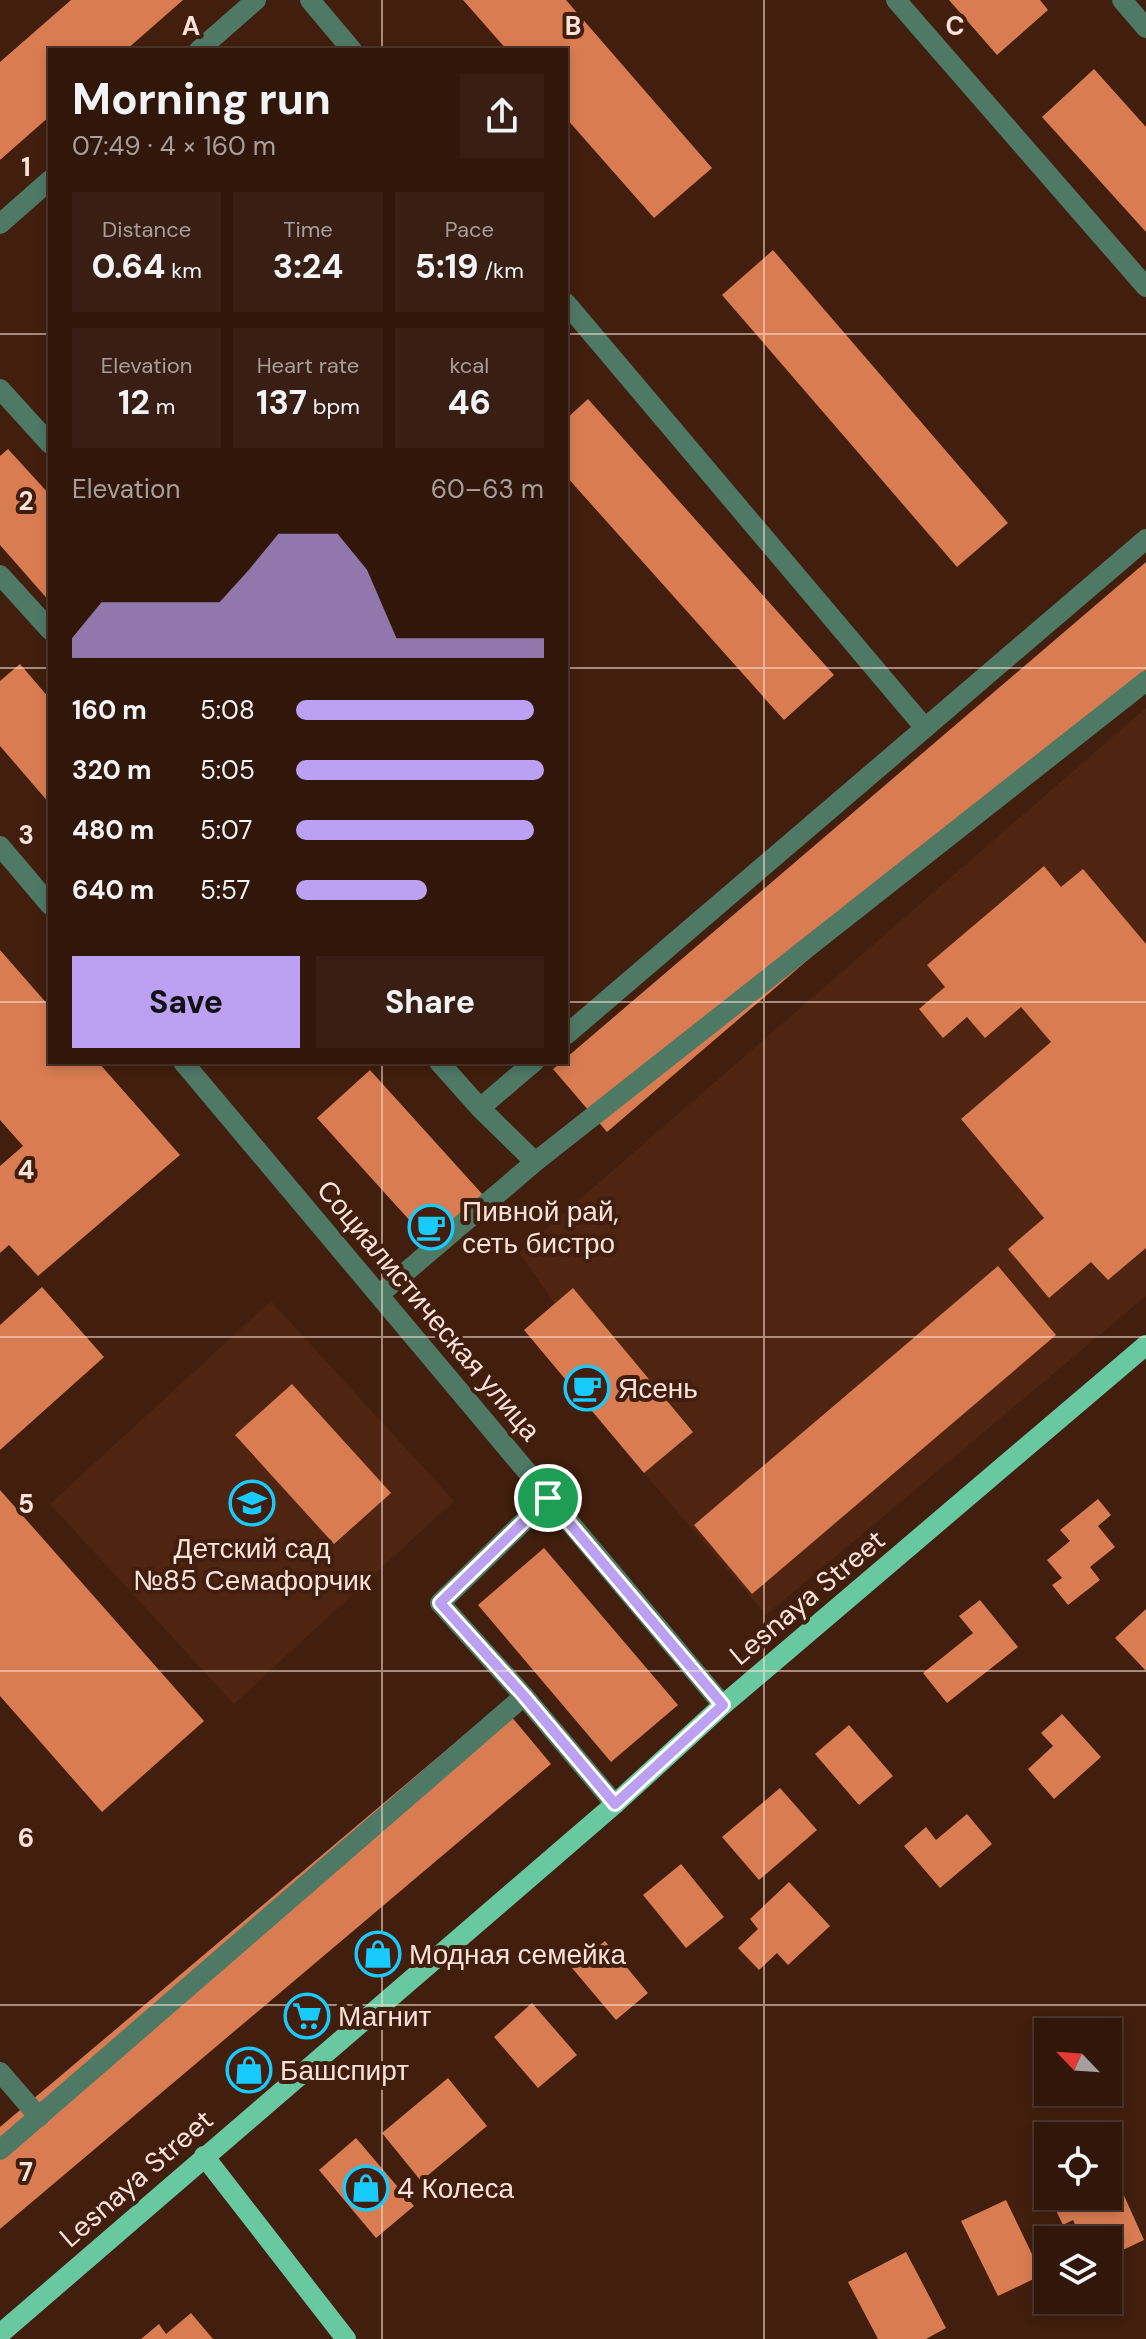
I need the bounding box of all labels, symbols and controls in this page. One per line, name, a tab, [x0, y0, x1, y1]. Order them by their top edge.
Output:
text: A	[182, 9, 200, 43]
text: B	[565, 9, 581, 43]
text: C	[945, 9, 965, 43]
text: Morning run	[72, 70, 331, 128]
button: share	[460, 74, 544, 158]
text: 07:49 · 4 × 160 m	[72, 129, 276, 163]
text: 1	[21, 150, 31, 184]
text: Distance	[102, 215, 191, 244]
text: Time	[283, 215, 333, 244]
text: Pace	[445, 215, 494, 244]
text: 0.64	[92, 244, 165, 289]
text: 3:24	[273, 244, 343, 289]
text: 5:19	[415, 244, 479, 289]
text: km	[165, 256, 202, 285]
text: /km	[479, 256, 524, 285]
text: Elevation	[101, 351, 193, 380]
text: Heart rate	[257, 351, 359, 380]
text: kcal	[449, 351, 489, 380]
text: 12	[118, 380, 150, 425]
text: 137	[256, 380, 307, 425]
text: 46	[447, 380, 491, 425]
text: m	[150, 392, 175, 421]
text: bpm	[307, 392, 360, 421]
text: Elevation	[72, 472, 180, 506]
text: 60–63 m	[431, 472, 544, 506]
text: 2	[18, 484, 34, 518]
text: 160 m	[72, 693, 147, 727]
text: 5:08	[200, 693, 255, 727]
text: 320 m	[72, 753, 151, 787]
text: 5:05	[200, 753, 255, 787]
text: 480 m	[72, 813, 154, 847]
text: 5:07	[200, 813, 252, 847]
text: 3	[18, 818, 34, 852]
text: 640 m	[72, 873, 154, 907]
text: 5:57	[200, 873, 250, 907]
button: Save	[72, 956, 300, 1048]
button: Share	[316, 956, 544, 1048]
text: 4	[18, 1153, 34, 1187]
street label: Социалистическая улица	[308, 1172, 549, 1449]
place label: Пивной рай, сеть бистро	[462, 1193, 619, 1262]
cafe icon: Пивной рай, сеть бистро	[407, 1203, 455, 1251]
cafe icon: Ясень	[563, 1364, 611, 1412]
place label: Ясень	[618, 1370, 698, 1407]
pin	[514, 1464, 582, 1532]
icon: arrive	[526, 1476, 570, 1520]
school or university icon: Детский сад №85 Семафорчик	[228, 1479, 276, 1527]
text: 5	[18, 1487, 34, 1521]
street label: Lesnaya Street	[722, 1522, 893, 1673]
place label: Детский сад №85 Семафорчик	[133, 1530, 372, 1599]
text: 6	[18, 1821, 34, 1855]
shop icon: Модная семейка	[354, 1930, 402, 1978]
place label: Модная семейка	[409, 1936, 626, 1973]
supermarket icon: Магнит	[283, 1992, 331, 2040]
place label: Магнит	[338, 1998, 432, 2035]
north arrow	[1034, 2018, 1122, 2106]
map controls	[1034, 2018, 1122, 2314]
shop icon: Башспирт	[225, 2046, 273, 2094]
place label: Башспирт	[280, 2052, 409, 2089]
street label: Lesnaya Street	[52, 2102, 221, 2255]
button: locate	[1034, 2122, 1122, 2210]
text: 7	[19, 2155, 33, 2189]
shop icon: 4 Колеса	[342, 2164, 390, 2212]
place label: 4 Колеса	[397, 2170, 515, 2207]
button: layers	[1034, 2226, 1122, 2314]

